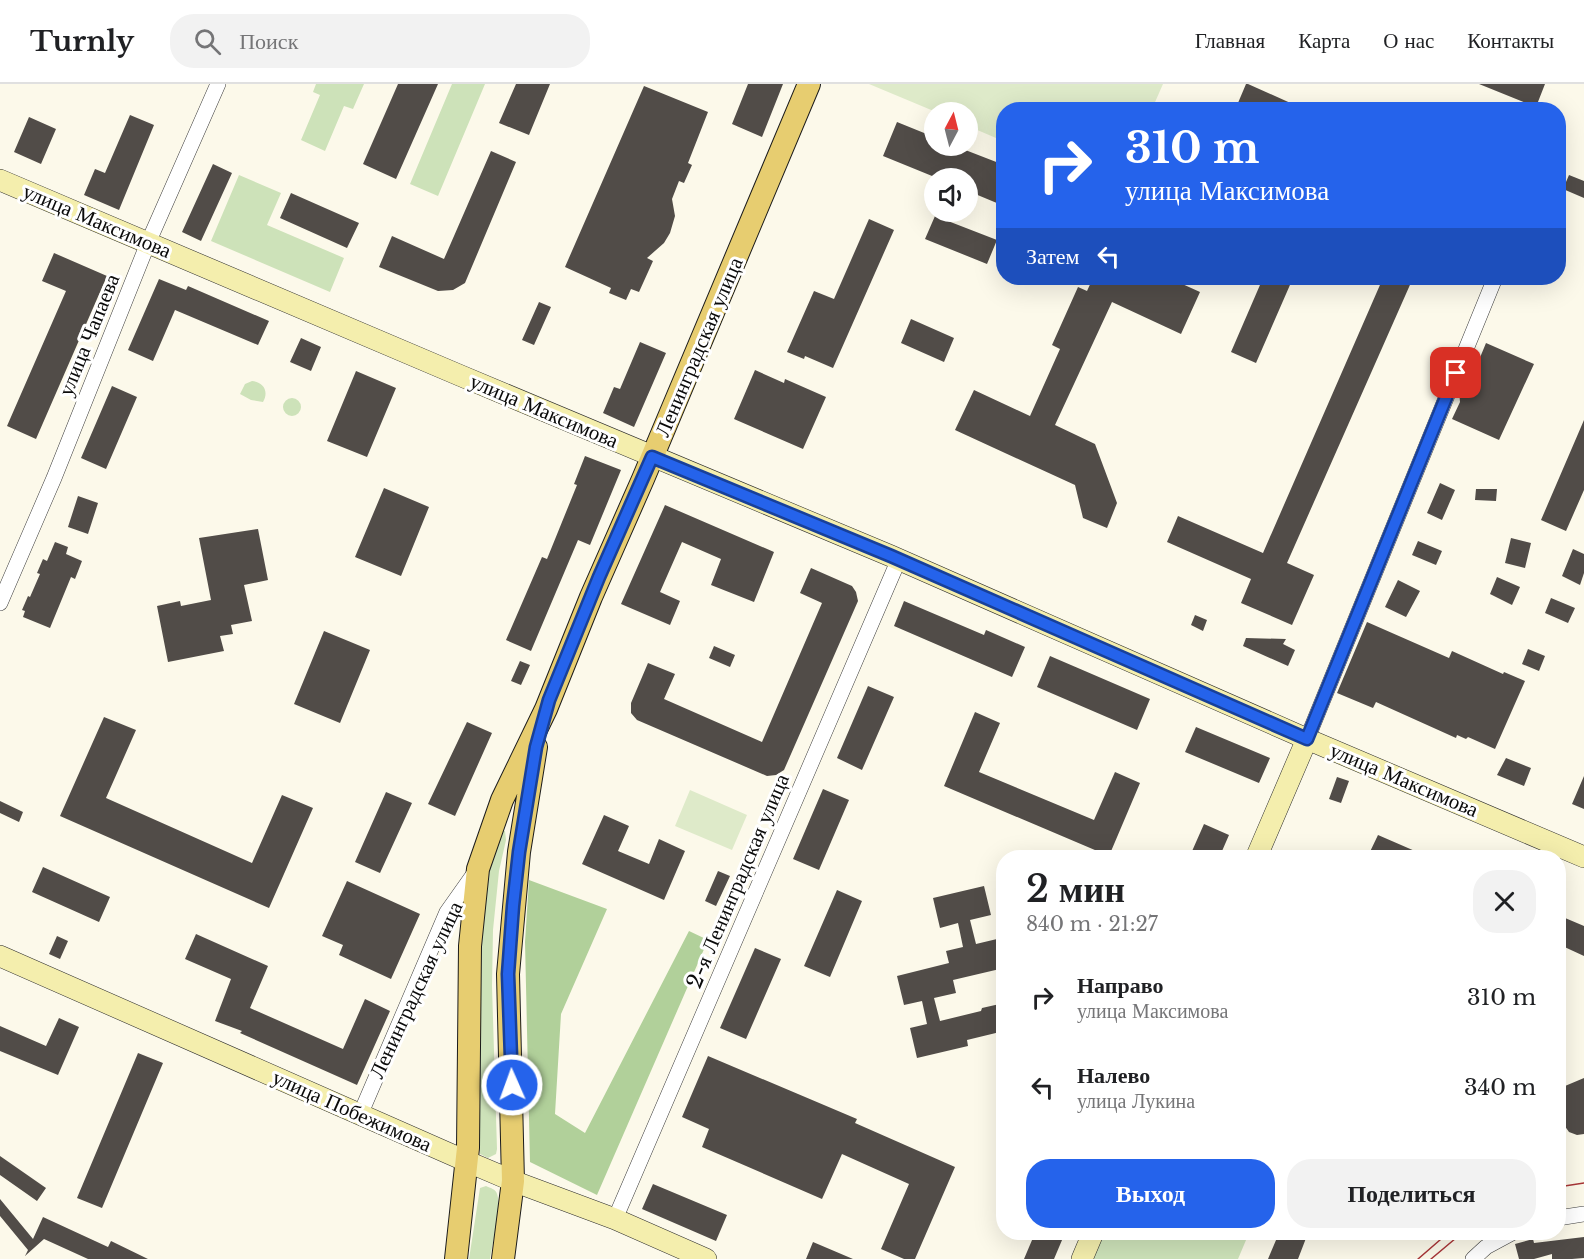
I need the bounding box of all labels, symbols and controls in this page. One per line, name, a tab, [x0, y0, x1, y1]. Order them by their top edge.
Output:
search box	[170, 14, 590, 68]
text: Turnly	[30, 24, 134, 59]
icon: search	[191, 25, 224, 58]
text: Поиск	[239, 28, 298, 55]
text: Главная	[1195, 28, 1265, 54]
text: Карта	[1298, 28, 1350, 54]
text: О нас	[1383, 28, 1434, 54]
text: Контакты	[1467, 28, 1554, 54]
north arrow	[924, 102, 978, 156]
map controls	[924, 102, 978, 222]
text: 310 m	[1125, 122, 1259, 174]
icon: right	[1026, 126, 1104, 204]
button: sound	[924, 168, 978, 222]
text: улица Максимова	[1125, 174, 1329, 207]
street label: улица Максимова	[19, 178, 176, 264]
icon: left	[1092, 240, 1125, 273]
text: Затем	[1026, 243, 1080, 270]
street label: Ленинградская улица	[649, 253, 749, 441]
street label: улица Чапаева	[53, 270, 126, 400]
pin	[1430, 347, 1481, 398]
icon: arrive	[1439, 356, 1472, 389]
street label: улица Максимова	[466, 368, 623, 454]
street label: улица Максимова	[1326, 737, 1483, 823]
street label: 2-я Ленинградская улица	[681, 769, 795, 992]
text: 2 мин	[1026, 867, 1125, 912]
button: close	[1473, 870, 1536, 933]
street label: Ленинградская улица	[364, 897, 469, 1083]
text: 840 m · 21:27	[1026, 912, 1158, 936]
text: Направо	[1077, 972, 1163, 999]
icon: right	[1026, 981, 1059, 1014]
text: 310 m	[1467, 984, 1536, 1011]
text: улица Максимова	[1077, 999, 1228, 1023]
position arrow	[480, 1053, 544, 1117]
text: Налево	[1077, 1062, 1150, 1089]
street label: улица Побежимова	[268, 1064, 436, 1158]
icon: left	[1026, 1071, 1059, 1104]
text: 340 m	[1464, 1074, 1536, 1101]
text: улица Лукина	[1077, 1089, 1195, 1113]
button: Выход	[1026, 1159, 1275, 1228]
button: Поделиться	[1287, 1159, 1536, 1228]

